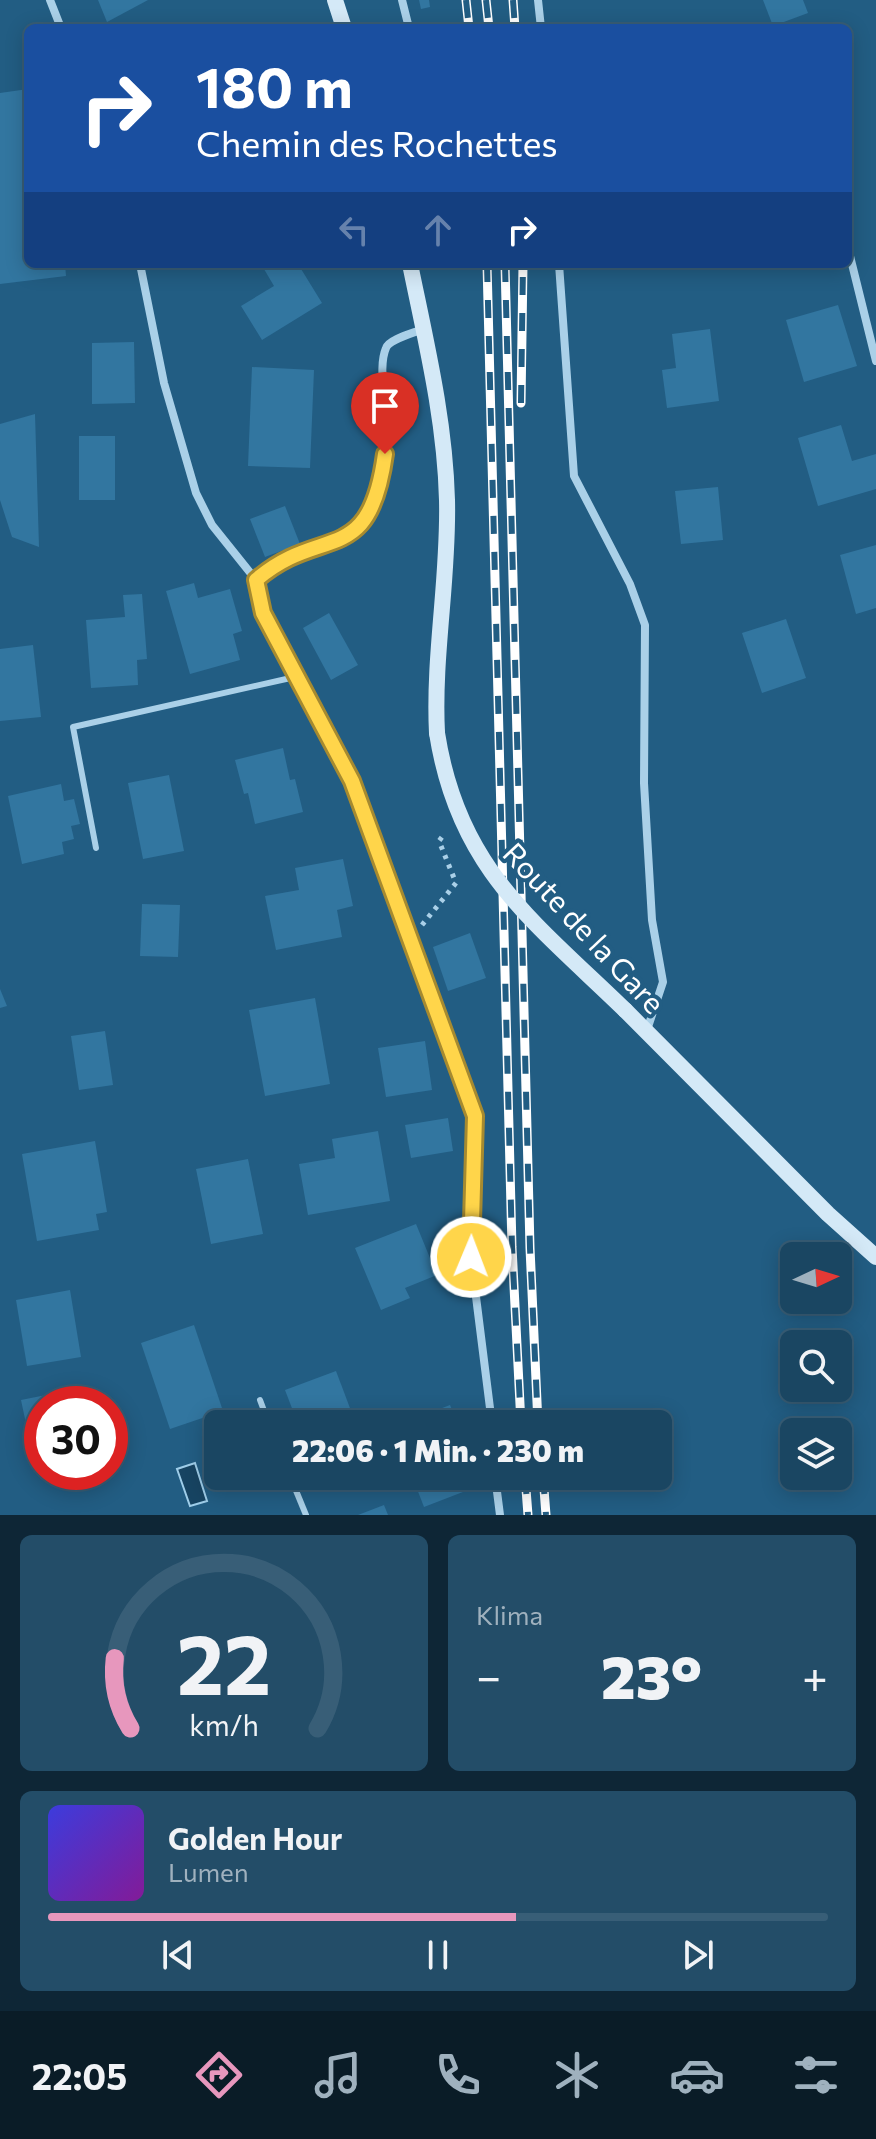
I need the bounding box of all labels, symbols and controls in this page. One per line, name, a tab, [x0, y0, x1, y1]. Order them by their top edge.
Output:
text: 180 m	[196, 51, 353, 120]
icon: right	[64, 56, 168, 160]
text: Chemin des Rochettes	[196, 120, 558, 164]
icon: left	[332, 208, 376, 252]
icon: ahead	[416, 208, 460, 252]
icon: right	[500, 208, 544, 252]
pin	[351, 372, 419, 454]
icon: arrive	[363, 384, 407, 428]
street label: Route de la Gare	[496, 834, 674, 1020]
position arrow	[429, 1215, 513, 1299]
north arrow	[780, 1242, 852, 1314]
map controls	[780, 1242, 852, 1490]
button: search	[780, 1330, 852, 1402]
speed limit sign: 30	[24, 1386, 128, 1490]
button: layers	[780, 1418, 852, 1490]
text: 22:06 · 1 Min. · 230 m	[292, 1431, 584, 1468]
text: Klima	[476, 1599, 543, 1630]
text: 22	[177, 1610, 271, 1712]
text: 23°	[601, 1638, 702, 1711]
text: −	[476, 1648, 501, 1702]
text: +	[802, 1648, 828, 1702]
text: km/h	[189, 1707, 259, 1742]
text: Golden Hour	[168, 1819, 342, 1856]
text: Lumen	[168, 1856, 249, 1887]
icon: previous	[156, 1933, 200, 1977]
icon: pause	[416, 1933, 460, 1977]
icon: next	[676, 1933, 720, 1977]
icon: directions	[191, 2047, 247, 2103]
icon: music	[310, 2047, 366, 2103]
icon: phone	[430, 2047, 486, 2103]
icon: climate	[549, 2047, 605, 2103]
icon: car	[669, 2047, 725, 2103]
icon: filters	[788, 2047, 844, 2103]
text: 22:05	[32, 2053, 127, 2097]

